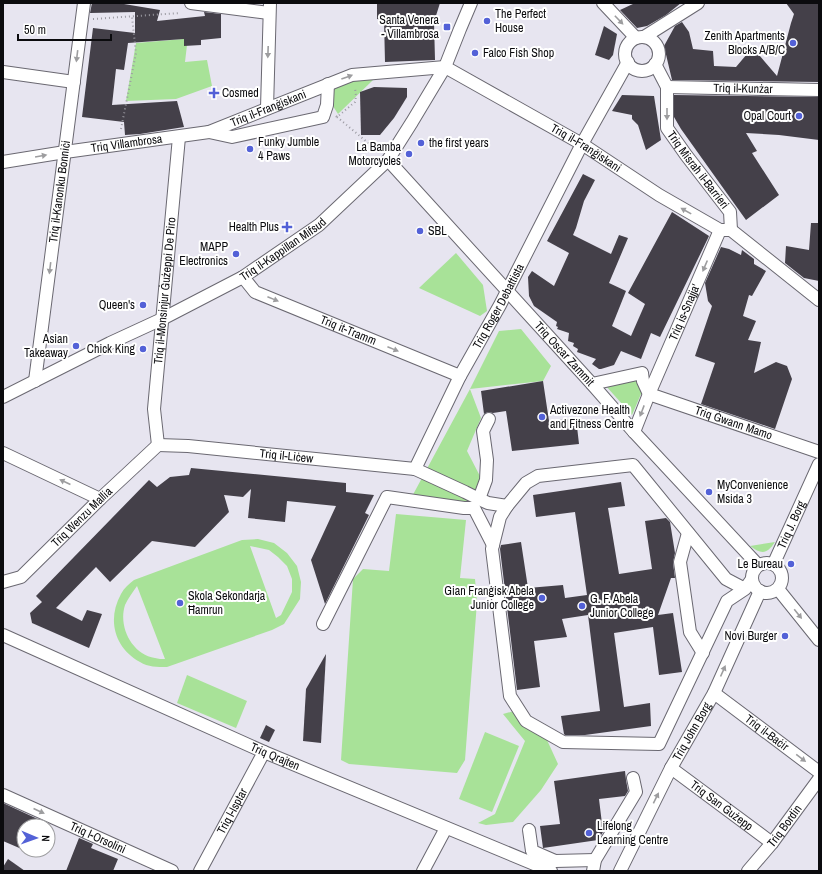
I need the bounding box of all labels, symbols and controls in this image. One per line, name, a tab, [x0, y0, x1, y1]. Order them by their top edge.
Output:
place label: The Perfect House	[495, 6, 546, 36]
place label: Santa Venera - Villambrosa	[379, 12, 440, 42]
one-way arrow	[614, 15, 624, 25]
scale bar	[18, 16, 111, 42]
marker: The Perfect House	[482, 16, 492, 26]
text: 50 m	[24, 22, 46, 38]
marker: Santa Venera - Villambrosa	[442, 22, 452, 32]
place label: Zenith Apartments Blocks A/B/C	[705, 28, 785, 58]
marker: Zenith Apartments Blocks A/B/C	[788, 38, 798, 48]
place label: Falco Fish Shop	[483, 45, 554, 61]
one-way arrow	[265, 46, 272, 58]
marker: Falco Fish Shop	[470, 48, 480, 58]
one-way arrow	[74, 49, 80, 62]
one-way arrow	[341, 74, 353, 80]
street label: Triq il-Kunżar	[713, 80, 774, 97]
place label: Cosmed	[222, 85, 259, 101]
street label: Triq il-Franġiskani	[228, 86, 308, 131]
marker: Cosmed	[209, 88, 219, 98]
one-way arrow	[664, 108, 670, 121]
place label: Opal Court	[743, 108, 791, 124]
marker: Opal Court	[794, 111, 804, 121]
street label: Triq il-Franġiskani	[548, 120, 624, 176]
street label: Triq Misraħ il-Barrieri	[663, 128, 733, 212]
street label: Triq Villambrosa	[90, 131, 164, 156]
place label: Funky Jumble 4 Paws	[258, 134, 319, 164]
place label: the first years	[429, 135, 489, 151]
marker: the first years	[416, 138, 426, 148]
street label: Triq il-Kanonku Bonniċi	[45, 139, 74, 244]
place label: La Bamba Motorcycles	[349, 139, 402, 169]
marker: Funky Jumble 4 Paws	[245, 144, 255, 154]
marker: La Bamba Motorcycles	[404, 149, 414, 159]
one-way arrow	[35, 152, 48, 158]
one-way arrow	[680, 207, 692, 214]
street label: Triq il-Kappillan Mifsud	[237, 214, 330, 285]
street label: Triq il-Monsinjur Ġużeppi De Piro	[150, 216, 180, 365]
place label: Health Plus	[229, 219, 279, 235]
marker: Health Plus	[282, 222, 292, 232]
place label: SBL	[428, 223, 447, 239]
marker: SBL	[415, 226, 425, 236]
place label: MAPP Electronics	[179, 239, 228, 269]
marker: MAPP Electronics	[231, 249, 241, 259]
street label: Triq Roger Debattista	[469, 260, 528, 352]
one-way arrow	[701, 260, 707, 272]
one-way arrow	[47, 262, 53, 274]
street label: Triq is-Snajja'	[665, 281, 704, 343]
place label: Queen's	[99, 297, 135, 313]
one-way arrow	[268, 297, 280, 303]
marker: Queen's	[138, 300, 148, 310]
street label: Triq it-Tramm	[318, 312, 379, 349]
street label: Triq Oscar Zammit	[531, 318, 598, 390]
place label: Asian Takeaway	[24, 331, 68, 361]
marker: Asian Takeaway	[71, 341, 81, 351]
place label: Chick King	[87, 341, 136, 357]
marker: Chick King	[138, 344, 148, 354]
one-way arrow	[388, 346, 399, 352]
place label: Activezone Health and Fitness Centre	[549, 402, 634, 432]
street label: Triq Ġwann Mamo	[693, 402, 775, 444]
one-way arrow	[639, 405, 645, 417]
marker: Activezone Health and Fitness Centre	[537, 412, 547, 422]
street label: Triq il-Liċew	[259, 445, 315, 467]
place label: MyConvenience Msida 3	[717, 477, 788, 507]
one-way arrow	[59, 479, 71, 485]
street label: Triq Wenzu Mallia	[48, 483, 116, 551]
marker: MyConvenience Msida 3	[704, 487, 714, 497]
street label: Triq J. Borg	[774, 498, 809, 551]
place label: Le Bureau	[738, 556, 783, 572]
marker: Le Bureau	[786, 559, 796, 569]
place label: Gian Franġisk Abela Junior College	[444, 583, 535, 613]
place label: Skola Sekondarja Ħamrun	[188, 588, 266, 618]
place label: G. F. Abela Junior College	[590, 591, 653, 621]
marker: Gian Franġisk Abela Junior College	[537, 593, 547, 603]
marker: Skola Sekondarja Ħamrun	[175, 598, 185, 608]
marker: G. F. Abela Junior College	[577, 601, 587, 611]
one-way arrow	[794, 609, 803, 620]
place label: Novi Burger	[724, 628, 778, 644]
marker: Novi Burger	[780, 631, 790, 641]
one-way arrow	[721, 665, 727, 677]
street label: Triq John Borg	[669, 699, 715, 764]
street label: Triq il-Baċir	[741, 711, 793, 755]
street label: Triq Qrajten	[248, 739, 302, 774]
one-way arrow	[796, 754, 806, 762]
street label: Triq San Ġużepp	[687, 777, 756, 834]
street label: Triq l-Isptar	[213, 785, 251, 837]
one-way arrow	[653, 793, 659, 804]
street label: Triq Bordin	[764, 801, 805, 851]
one-way arrow	[33, 808, 44, 814]
north arrow	[16, 818, 56, 858]
street label: Triq l-Orsolini	[67, 818, 128, 857]
place label: Lifelong Learning Centre	[597, 818, 668, 848]
marker: Lifelong Learning Centre	[584, 828, 594, 838]
text: N	[39, 835, 53, 842]

